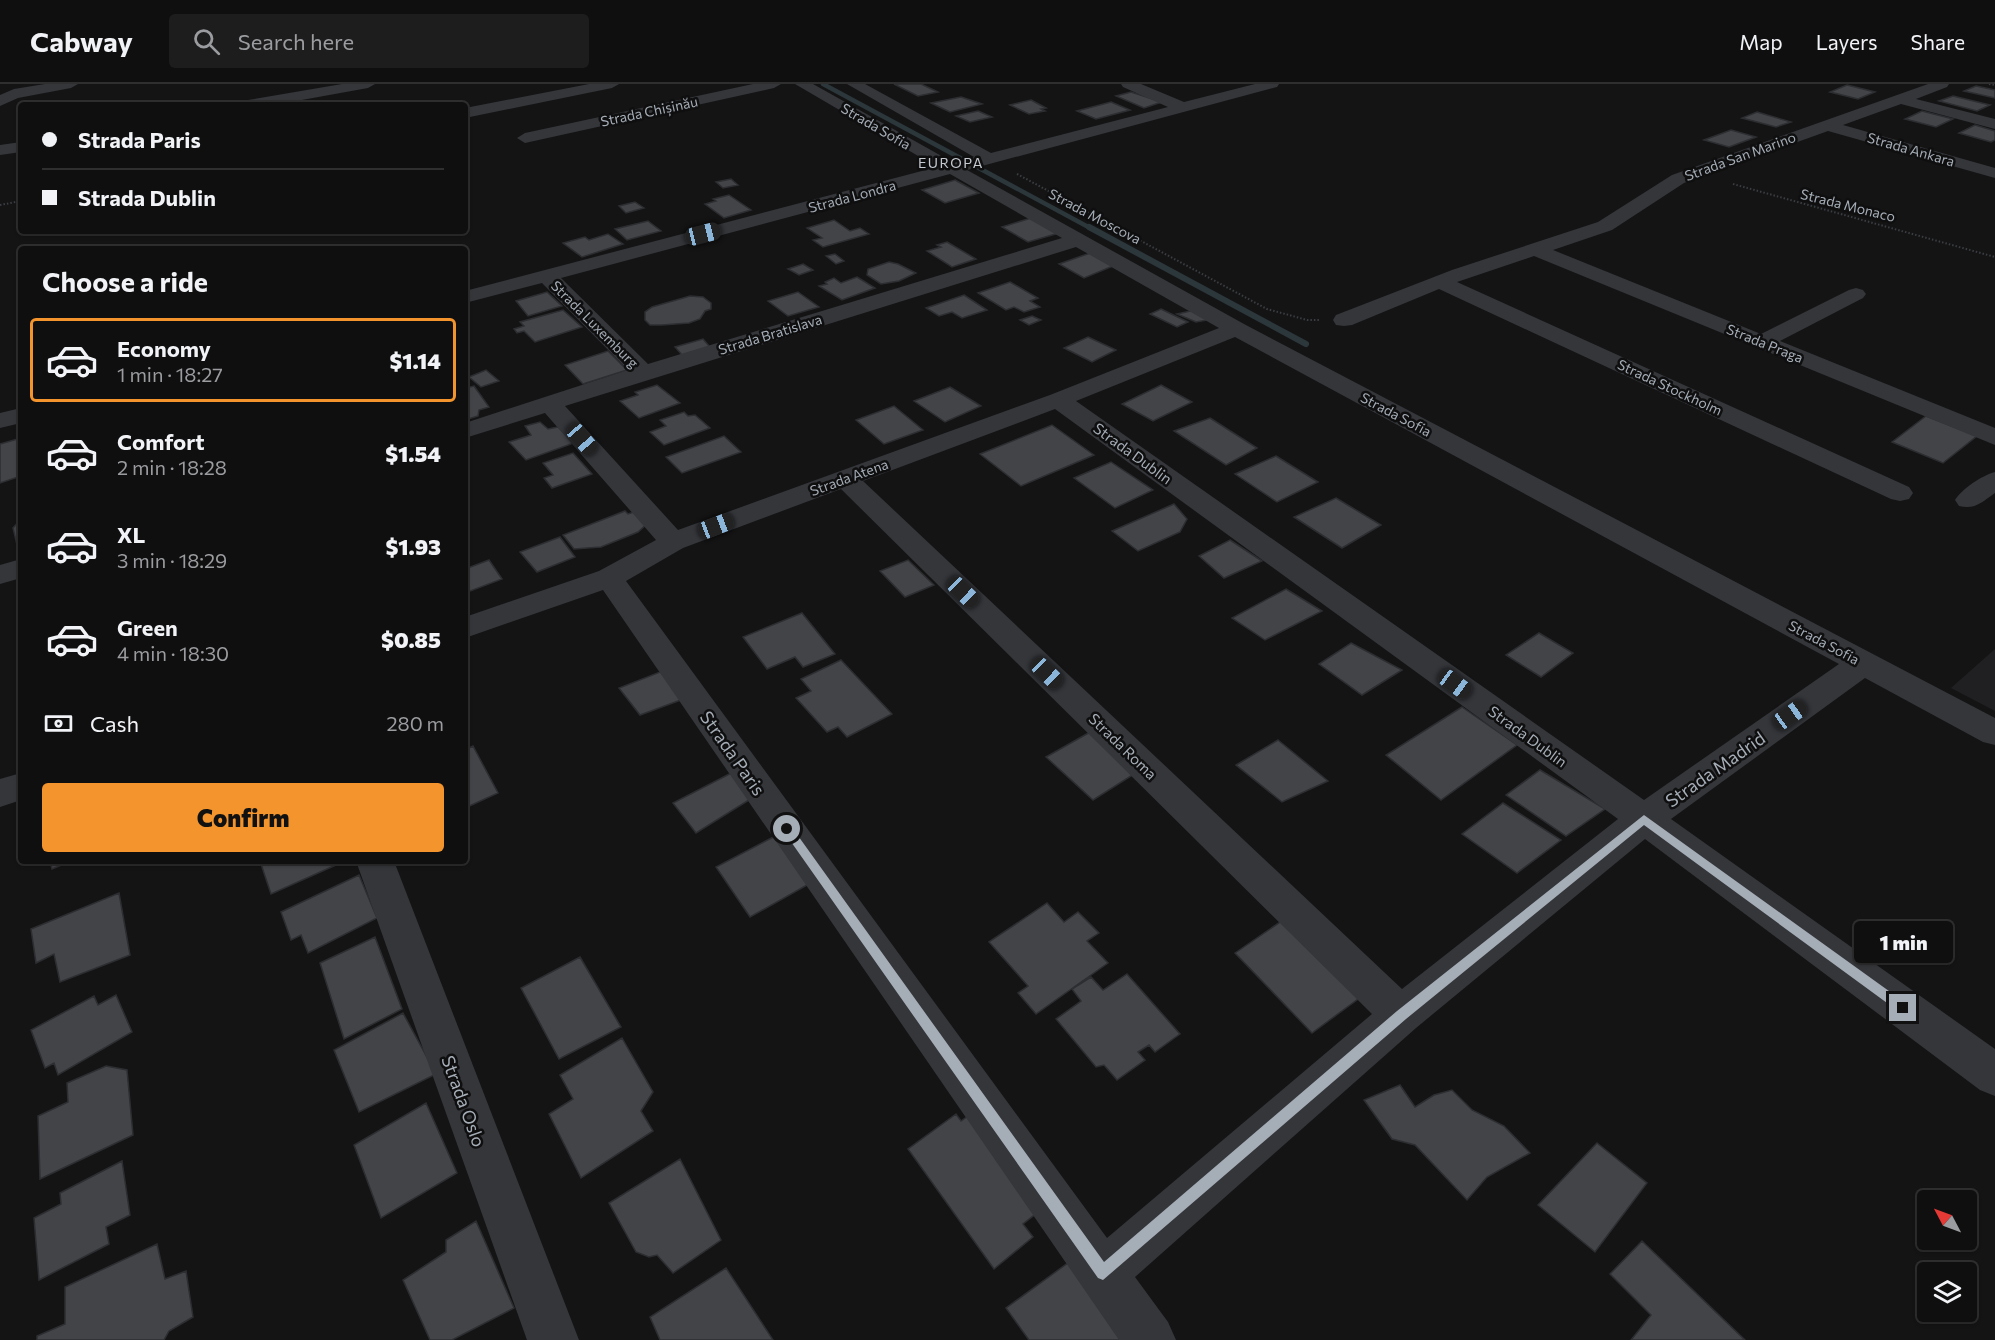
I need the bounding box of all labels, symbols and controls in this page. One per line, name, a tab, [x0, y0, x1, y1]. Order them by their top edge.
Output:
search box	[169, 14, 589, 68]
text: Cabway	[30, 24, 133, 58]
icon: search	[190, 25, 223, 58]
text: Search here	[238, 28, 354, 55]
text: Map	[1739, 29, 1783, 54]
text: Layers	[1816, 29, 1878, 54]
text: Share	[1911, 29, 1965, 54]
street label: Strada Chișinău	[599, 92, 699, 131]
street label: Strada Sofia	[838, 99, 914, 153]
text: Strada Paris	[78, 126, 201, 153]
street label: Strada San Marino	[1682, 128, 1798, 184]
street label: Strada Ankara	[1865, 128, 1957, 170]
district label: EUROPA	[918, 154, 984, 171]
street label: Strada Londra	[806, 176, 898, 216]
text: Strada Dublin	[78, 184, 216, 211]
street label: Strada Moscova	[1046, 185, 1144, 247]
street label: Strada Monaco	[1799, 185, 1897, 225]
car	[683, 221, 723, 247]
text: Choose a ride	[42, 265, 208, 298]
street label: Strada Luxemburg	[548, 277, 642, 371]
street label: Strada Bratislava	[716, 310, 824, 358]
street label: Strada Praga	[1724, 320, 1806, 366]
icon: car	[45, 333, 99, 387]
text: Economy	[117, 335, 211, 362]
text: $1.14	[389, 347, 441, 374]
street label: Strada Stockholm	[1615, 355, 1725, 419]
text: 1 min · 18:27	[117, 362, 223, 386]
street label: Strada Sofia	[1358, 388, 1434, 440]
street label: Strada Dublin	[1090, 419, 1176, 487]
car	[563, 420, 601, 458]
icon: car	[45, 426, 99, 480]
text: Comfort	[117, 428, 205, 455]
text: $1.54	[385, 440, 441, 467]
text: 2 min · 18:28	[117, 455, 227, 479]
street label: Strada Atena	[807, 455, 891, 499]
car	[696, 511, 736, 541]
icon: car	[45, 519, 99, 573]
text: XL	[117, 521, 145, 548]
text: $1.93	[386, 533, 441, 560]
text: 3 min · 18:29	[117, 548, 227, 572]
car	[944, 573, 982, 611]
icon: car	[45, 612, 99, 666]
text: Green	[117, 614, 178, 641]
street label: Strada Sofia	[1786, 616, 1862, 668]
text: $0.85	[381, 626, 441, 653]
text: 4 min · 18:30	[117, 641, 229, 665]
car	[1028, 654, 1066, 692]
car	[1435, 666, 1475, 702]
car	[1770, 697, 1810, 733]
street label: Strada Dublin	[1485, 702, 1571, 770]
street label: Strada Paris	[696, 706, 770, 800]
icon: cash	[42, 707, 75, 740]
street label: Strada Roma	[1085, 709, 1161, 783]
text: Cash	[90, 710, 139, 737]
text: 280 m	[386, 711, 444, 735]
street label: Strada Madrid	[1661, 727, 1769, 811]
button: Confirm	[42, 783, 444, 852]
route start	[773, 815, 800, 842]
callout: 1 min	[1854, 921, 1952, 963]
text: 1 min	[1879, 930, 1928, 954]
route end	[1889, 994, 1916, 1021]
street label: Strada Oslo	[437, 1052, 491, 1150]
north arrow	[1917, 1190, 1977, 1250]
map controls	[1917, 1190, 1977, 1322]
button: layers	[1917, 1262, 1977, 1322]

